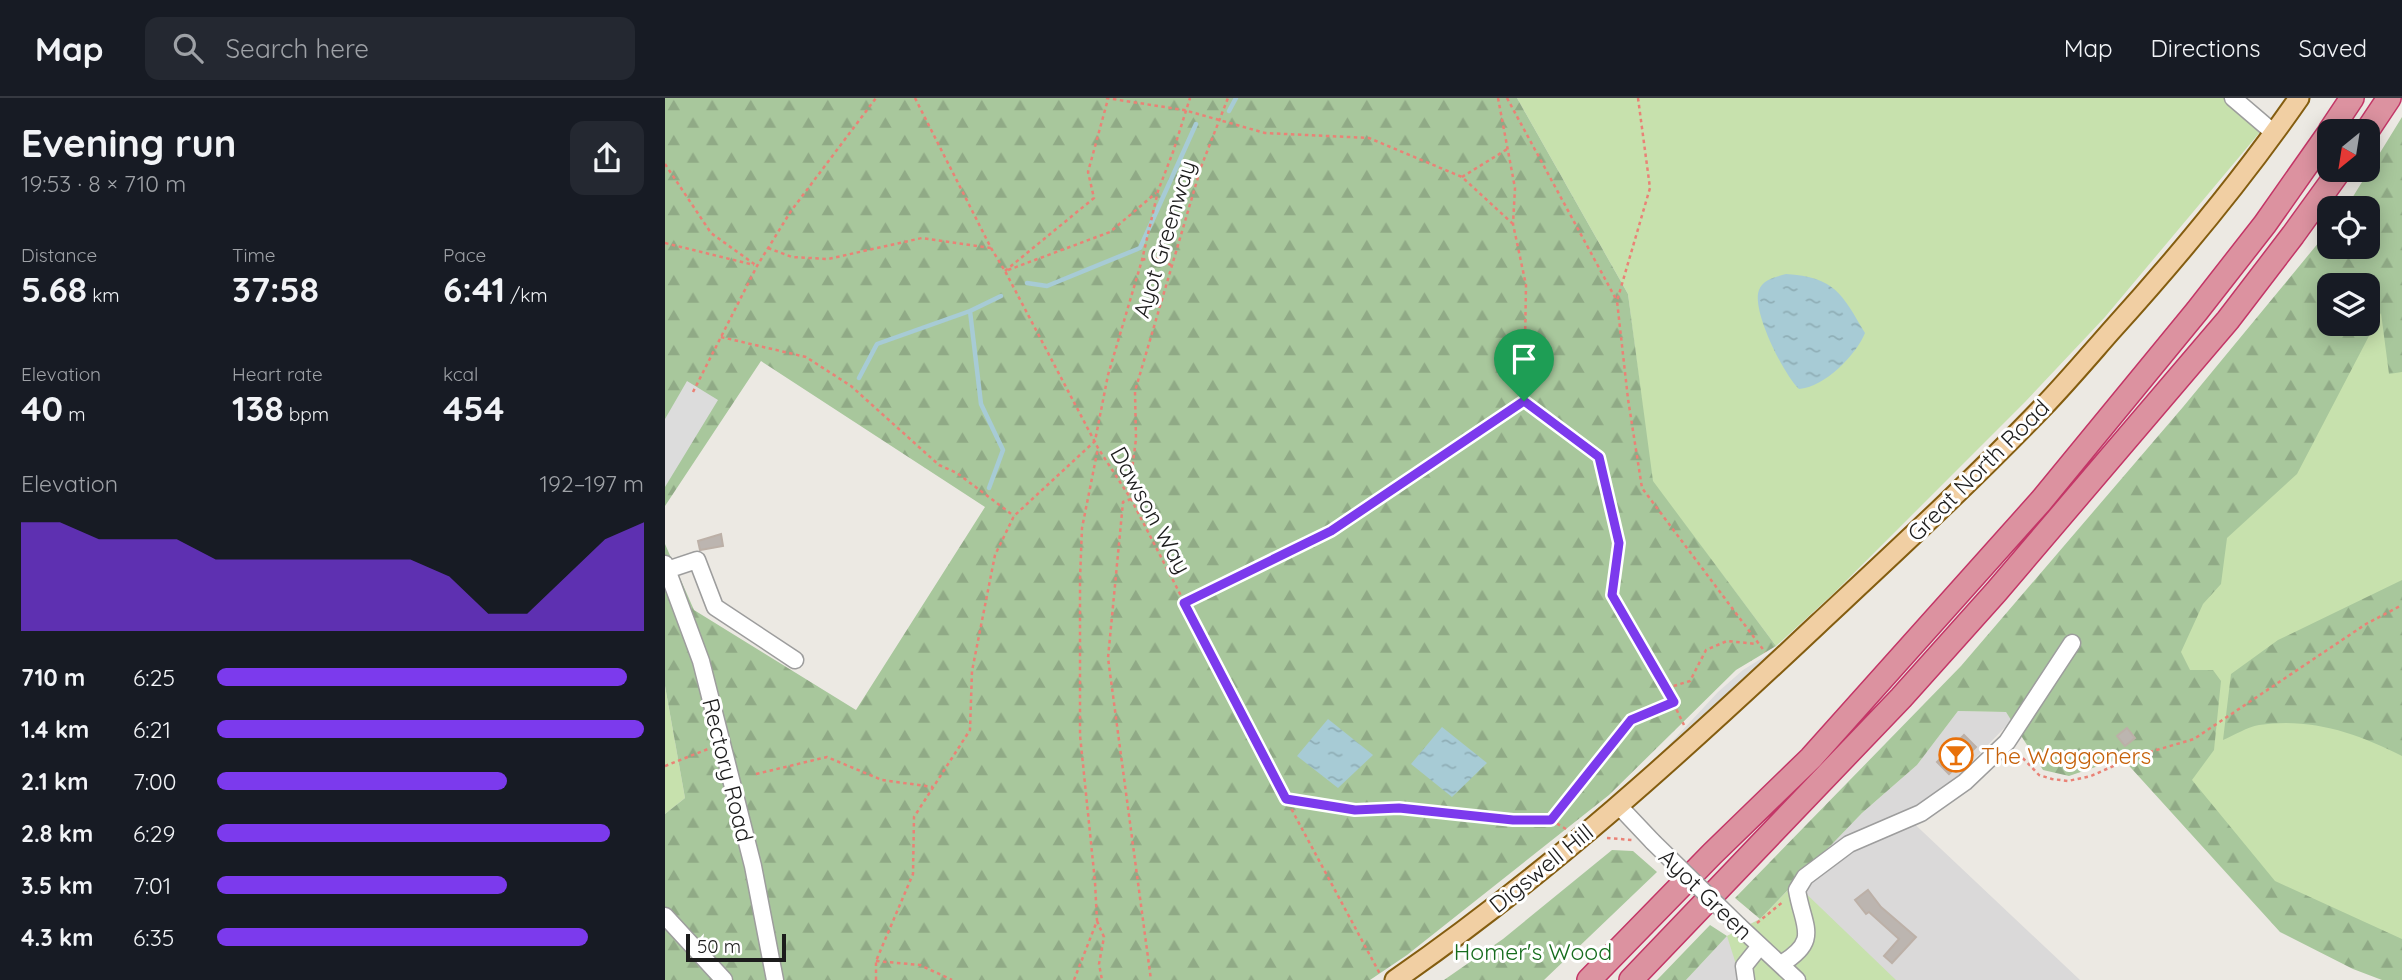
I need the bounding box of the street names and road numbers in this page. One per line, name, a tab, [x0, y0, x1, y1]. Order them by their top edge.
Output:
street label: Ayot Greenway	[1126, 157, 1202, 321]
street label: Great North Road	[1901, 393, 2055, 547]
street label: Dawson Way	[1104, 441, 1198, 579]
street label: Rectory Road	[696, 695, 760, 845]
street label: Digswell Hill	[1483, 817, 1599, 919]
street label: Ayot Green	[1653, 842, 1759, 946]

